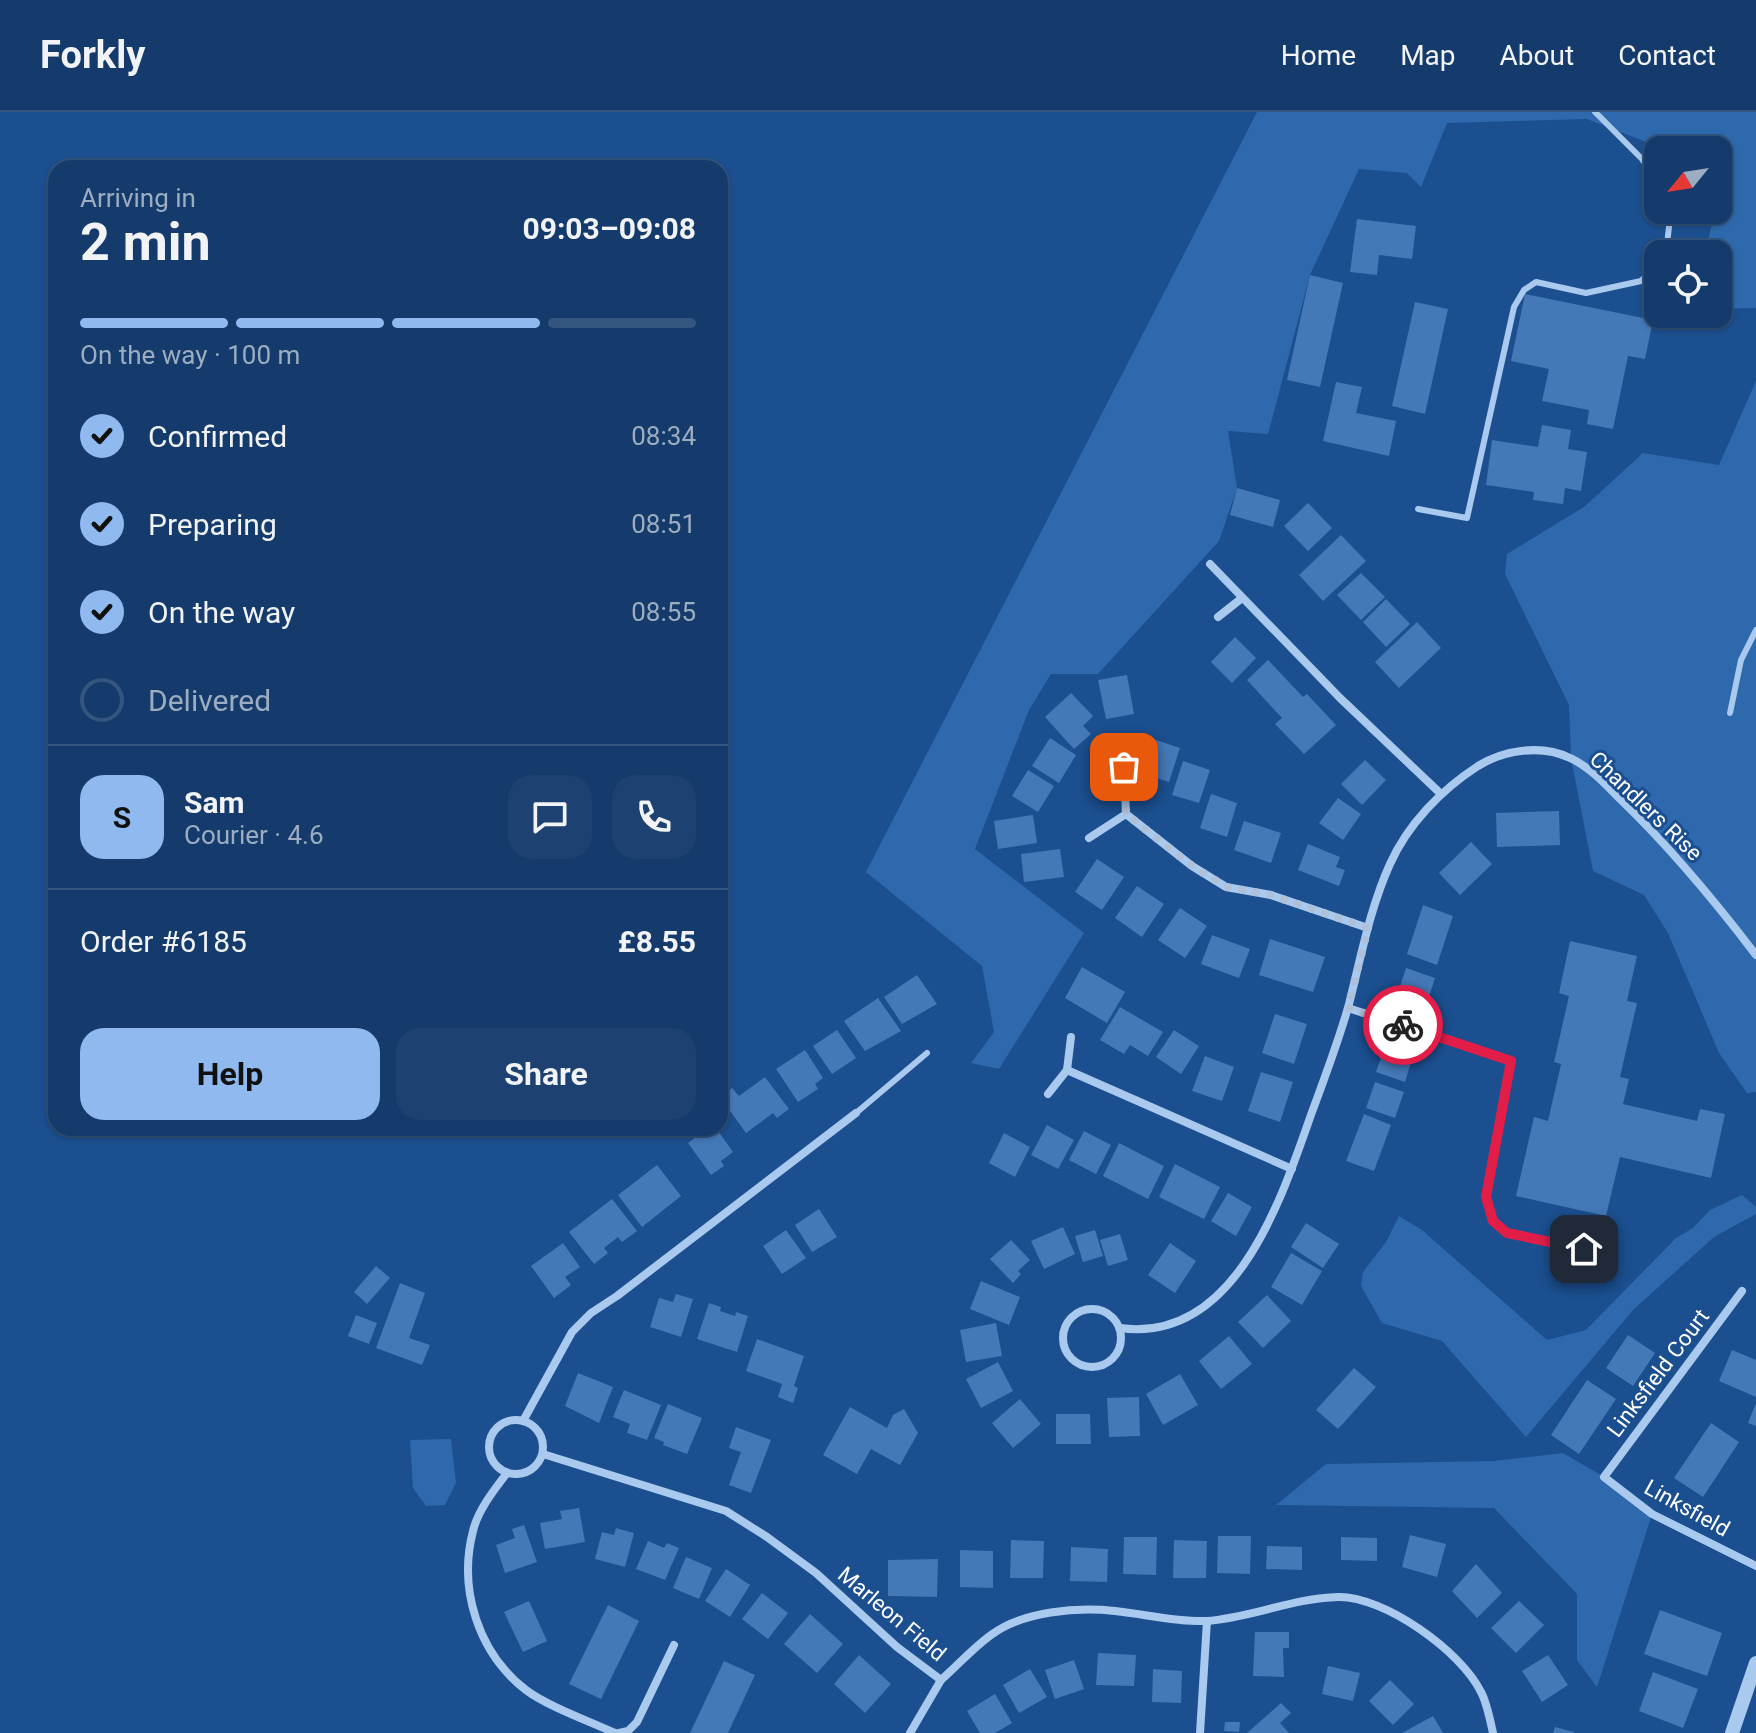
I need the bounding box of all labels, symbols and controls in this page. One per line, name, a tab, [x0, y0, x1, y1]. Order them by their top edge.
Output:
text: Forkly	[40, 33, 145, 77]
text: Home	[1281, 39, 1356, 72]
text: Map	[1400, 39, 1456, 72]
text: About	[1500, 39, 1574, 72]
text: Contact	[1618, 39, 1716, 72]
north arrow	[1644, 136, 1732, 224]
map controls	[1644, 136, 1732, 328]
text: Arriving in	[80, 183, 196, 213]
text: 09:03–09:08	[522, 211, 696, 246]
text: 2 min	[80, 212, 211, 273]
button: locate	[1644, 240, 1732, 328]
text: On the way · 100 m	[80, 340, 300, 370]
icon: check	[80, 414, 124, 458]
text: Confirmed	[148, 419, 287, 454]
text: 08:34	[631, 421, 696, 451]
icon: check	[80, 502, 124, 546]
text: Preparing	[148, 507, 277, 542]
text: 08:51	[631, 509, 696, 539]
icon: check	[80, 590, 124, 634]
text: On the way	[148, 595, 295, 630]
text: 08:55	[631, 597, 696, 627]
text: Delivered	[148, 683, 271, 718]
pin	[1090, 733, 1158, 801]
icon: bag	[1102, 745, 1146, 789]
street label: Chandlers Rise	[1585, 746, 1707, 866]
button: chat	[508, 775, 592, 859]
button: phone	[612, 775, 696, 859]
text: Sam	[184, 785, 245, 820]
text: S	[113, 800, 131, 835]
text: Courier · 4.6	[184, 820, 324, 850]
text: Order #6185	[80, 924, 247, 959]
text: £8.55	[618, 924, 696, 959]
courier	[1363, 985, 1443, 1065]
icon: bike	[1381, 1003, 1425, 1047]
button: Help	[80, 1028, 380, 1120]
button: Share	[396, 1028, 696, 1120]
pin	[1550, 1215, 1618, 1283]
icon: home	[1562, 1227, 1606, 1271]
street label: Linksfield Court	[1602, 1304, 1714, 1442]
street label: Linksfield	[1640, 1474, 1734, 1542]
street label: Marleon Field	[833, 1562, 951, 1666]

